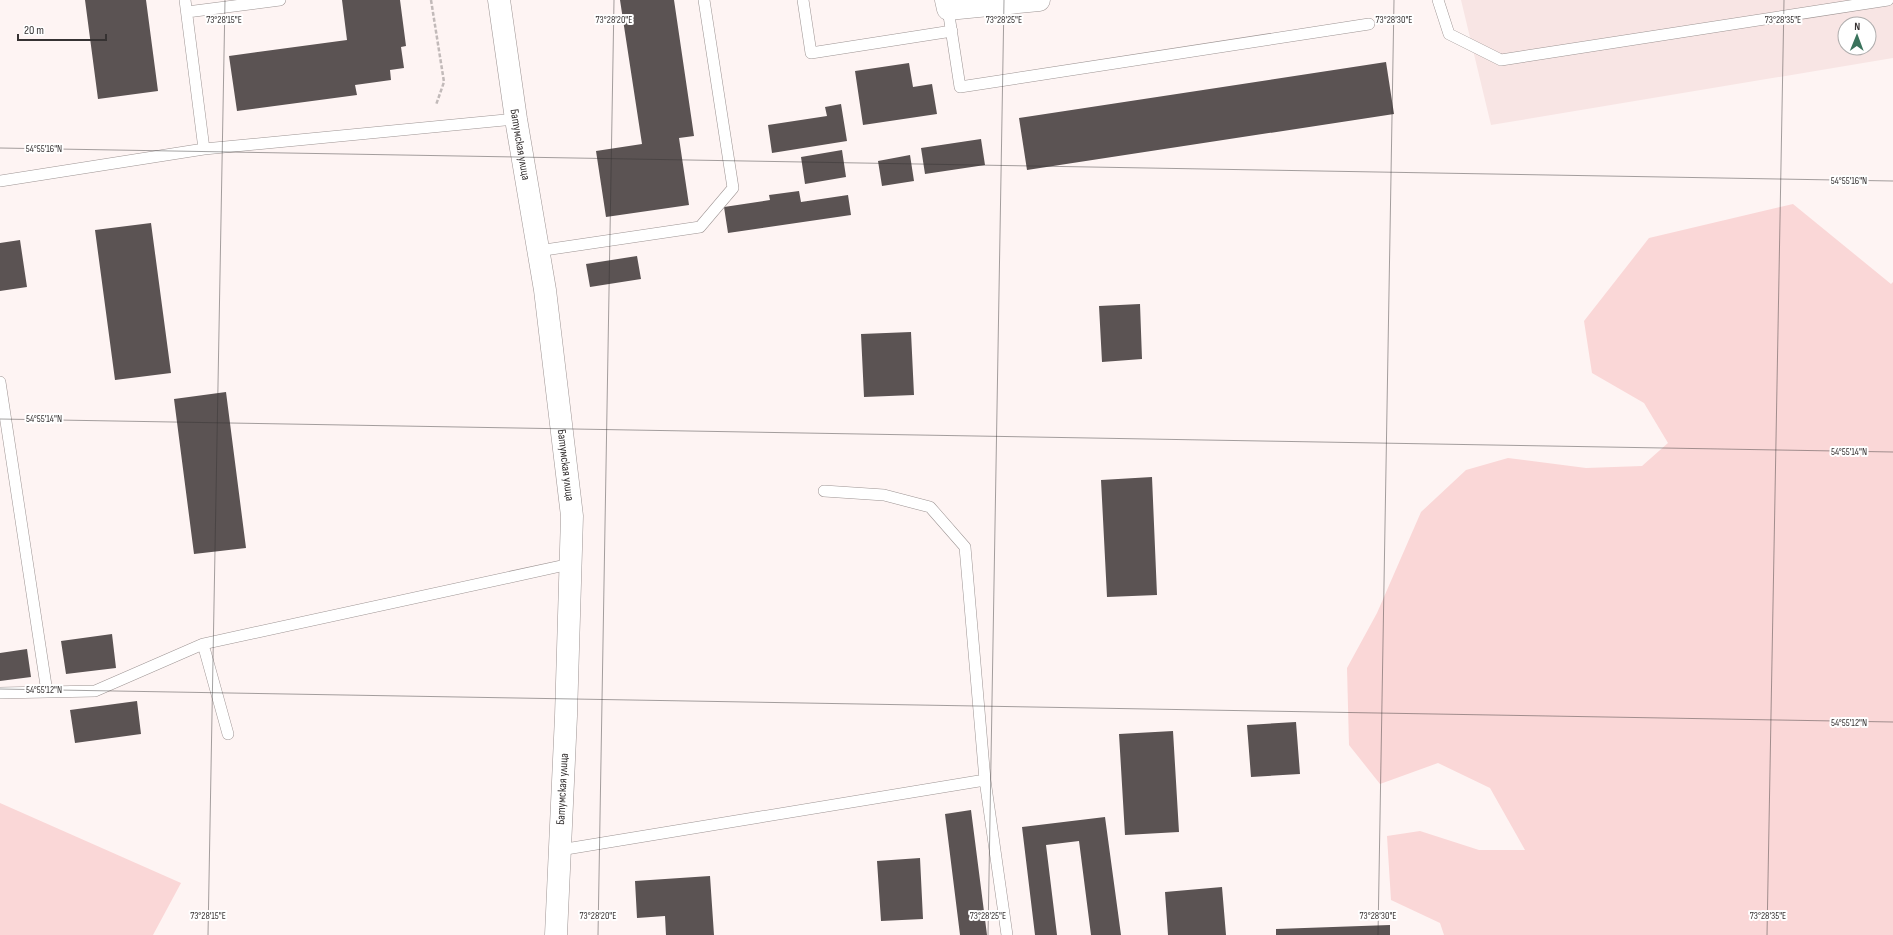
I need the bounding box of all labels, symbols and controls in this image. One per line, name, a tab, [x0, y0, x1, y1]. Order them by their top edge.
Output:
text: 73°28'15"E	[206, 14, 242, 26]
text: 73°28'20"E	[596, 14, 632, 26]
text: 73°28'25"E	[986, 14, 1022, 26]
text: 73°28'30"E	[1376, 14, 1412, 26]
text: 73°28'35"E	[1765, 14, 1801, 26]
scale bar	[18, 16, 106, 42]
north arrow	[1837, 16, 1877, 56]
text: N	[1854, 20, 1860, 33]
text: 20 m	[24, 23, 44, 38]
street label: Батумская улица	[507, 108, 533, 182]
text: 54°55'16"N	[26, 143, 62, 155]
text: 54°55'16"N	[1831, 175, 1867, 187]
text: 54°55'14"N	[26, 413, 62, 425]
street label: Батумская улица	[554, 429, 577, 502]
text: 54°55'14"N	[1831, 446, 1867, 458]
text: 54°55'12"N	[26, 684, 62, 696]
text: 54°55'12"N	[1831, 717, 1867, 729]
street label: Батумская улица	[553, 752, 572, 825]
text: 73°28'15"E	[190, 910, 226, 922]
text: 73°28'20"E	[580, 910, 616, 922]
text: 73°28'25"E	[970, 910, 1006, 922]
text: 73°28'30"E	[1360, 910, 1396, 922]
text: 73°28'35"E	[1750, 910, 1786, 922]

